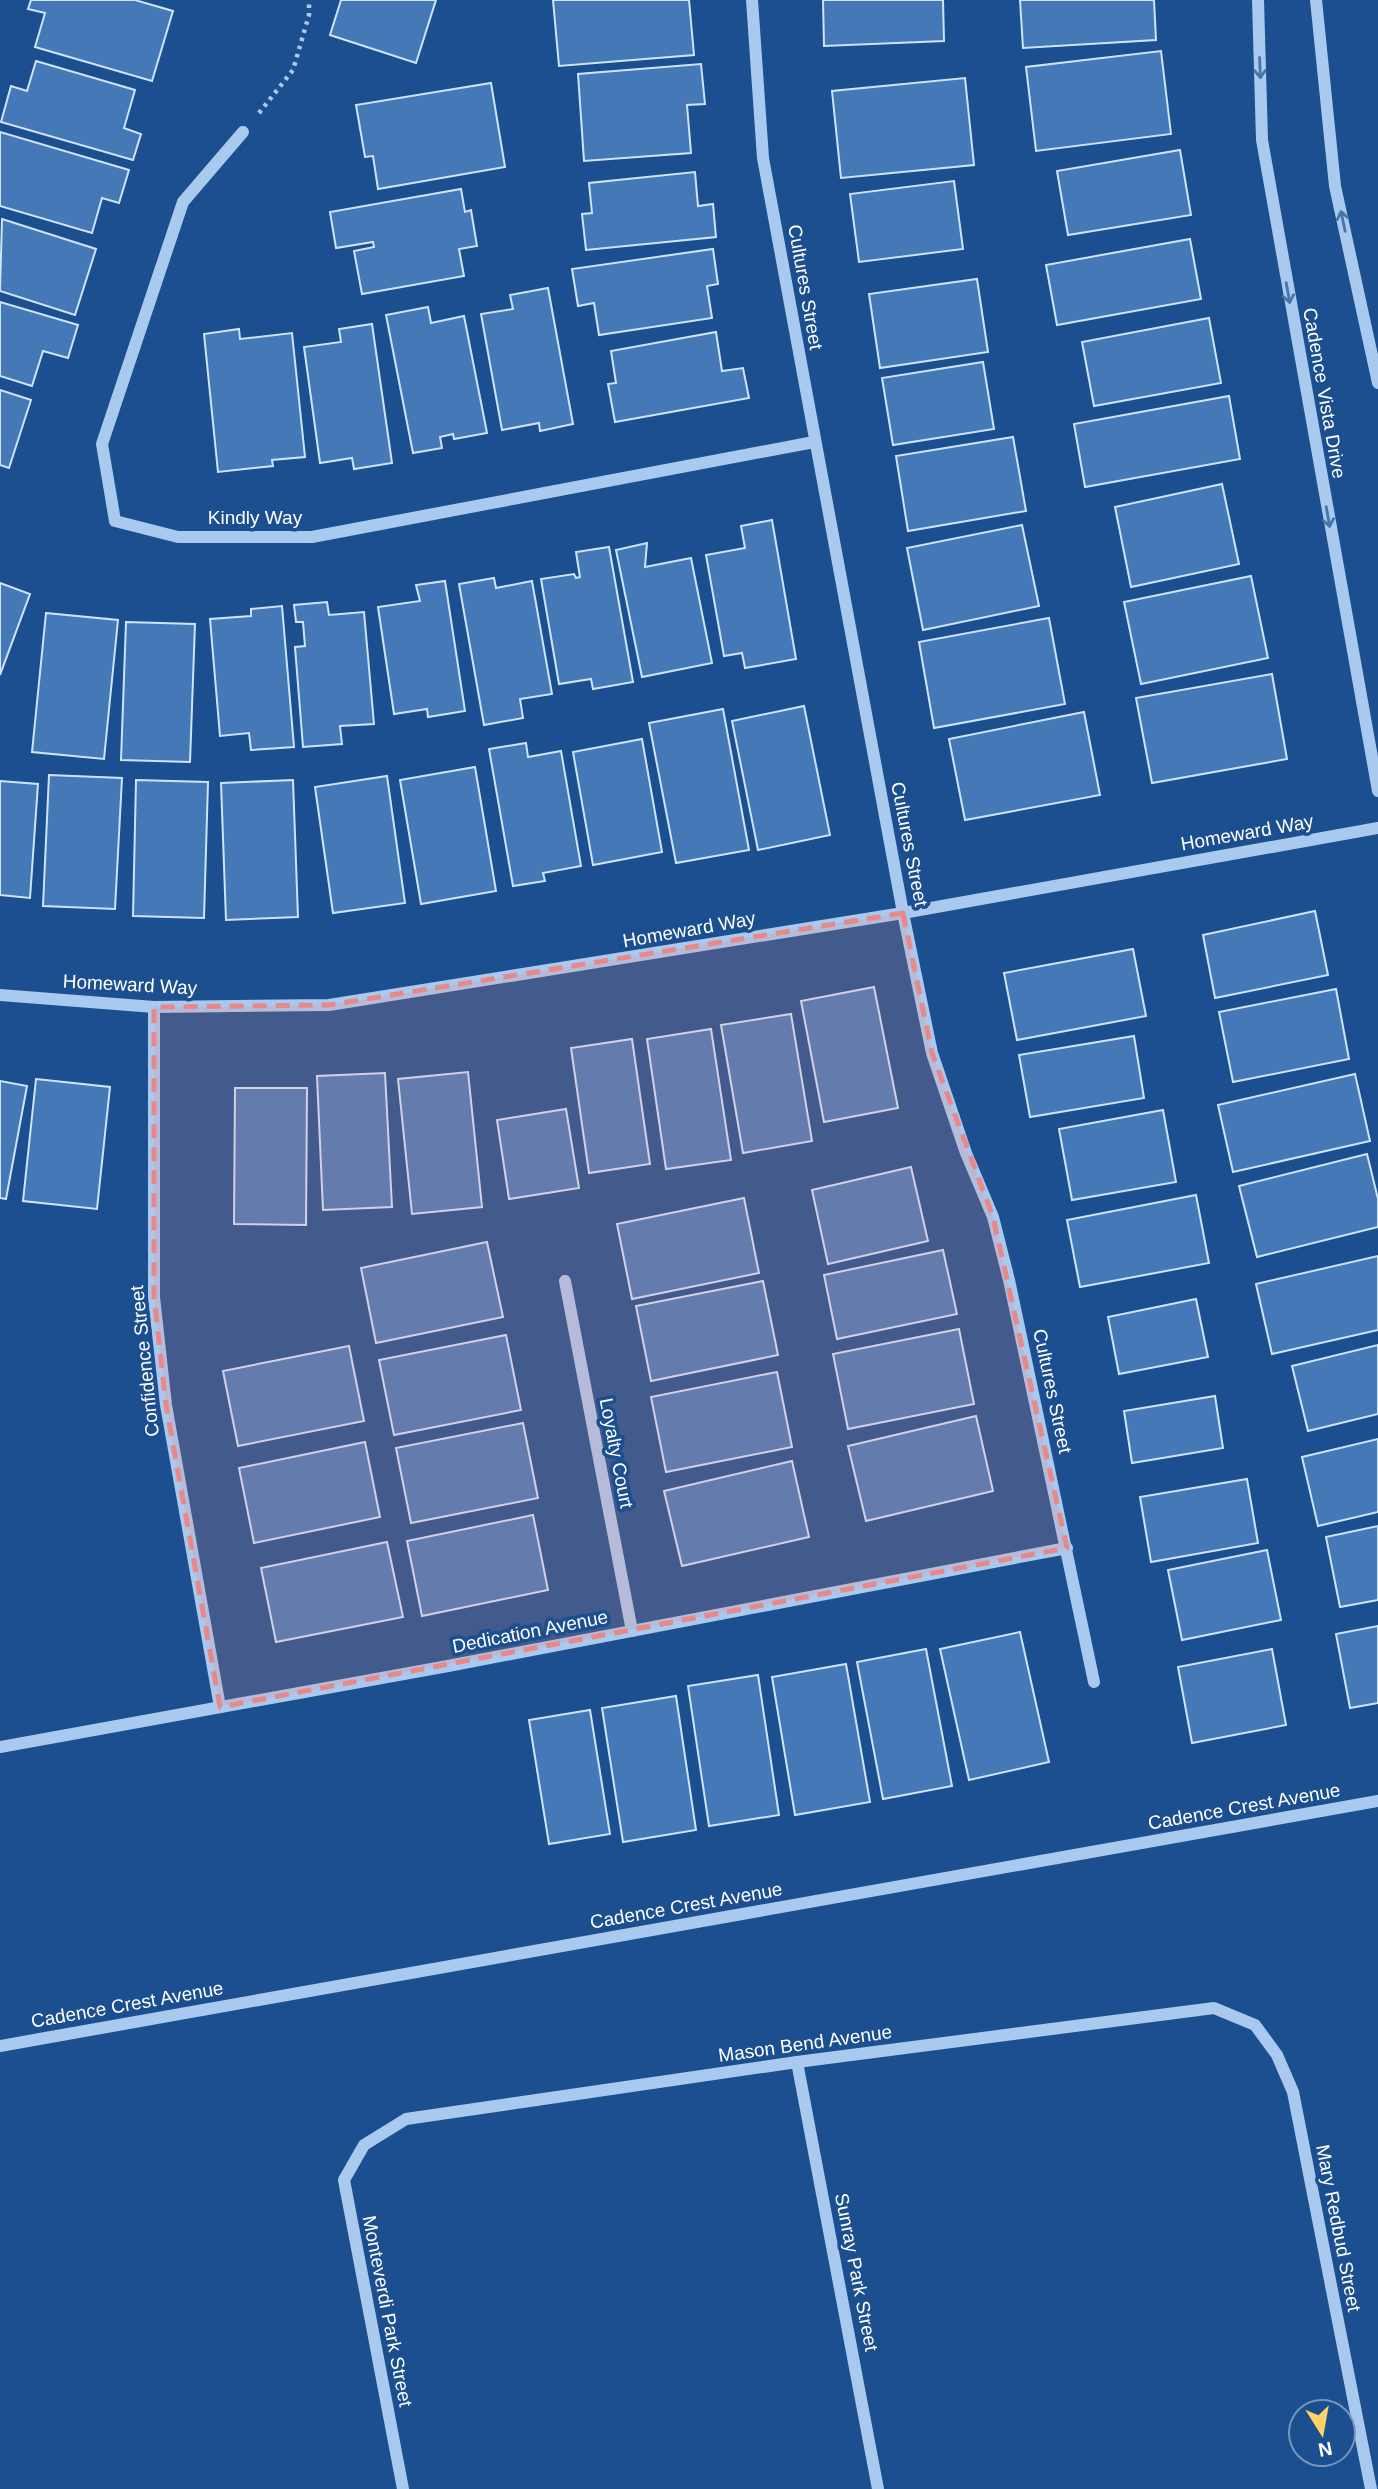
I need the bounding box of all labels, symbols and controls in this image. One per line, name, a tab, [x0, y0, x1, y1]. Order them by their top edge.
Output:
one-way arrow	[1253, 56, 1266, 79]
one-way arrow	[1335, 210, 1349, 233]
street label: Cultures Street	[784, 223, 827, 352]
one-way arrow	[1282, 282, 1295, 304]
street label: Cadence Vista Drive	[1299, 306, 1350, 480]
one-way arrow	[1322, 505, 1335, 528]
street label: Kindly Way	[208, 507, 303, 528]
street label: Cultures Street	[887, 780, 932, 909]
street label: Homeward Way	[1179, 810, 1316, 855]
street label: Homeward Way	[621, 907, 758, 952]
street label: Homeward Way	[62, 970, 198, 999]
street label: Confidence Street	[126, 1284, 163, 1438]
street label: Cultures Street	[1029, 1327, 1076, 1456]
street label: Loyalty Court	[596, 1396, 638, 1511]
street label: Dedication Avenue	[450, 1606, 610, 1657]
street label: Cadence Crest Avenue	[1146, 1779, 1342, 1834]
street label: Cadence Crest Avenue	[588, 1878, 784, 1933]
street label: Cadence Crest Avenue	[29, 1977, 225, 2032]
street label: Mason Bend Avenue	[717, 2021, 893, 2066]
street label: Mary Redbud Street	[1312, 2143, 1365, 2314]
street label: Sunray Park Street	[831, 2191, 882, 2354]
street label: Monteverdi Park Street	[359, 2214, 416, 2409]
north arrow	[1287, 2398, 1357, 2468]
text: N	[1316, 2438, 1334, 2461]

